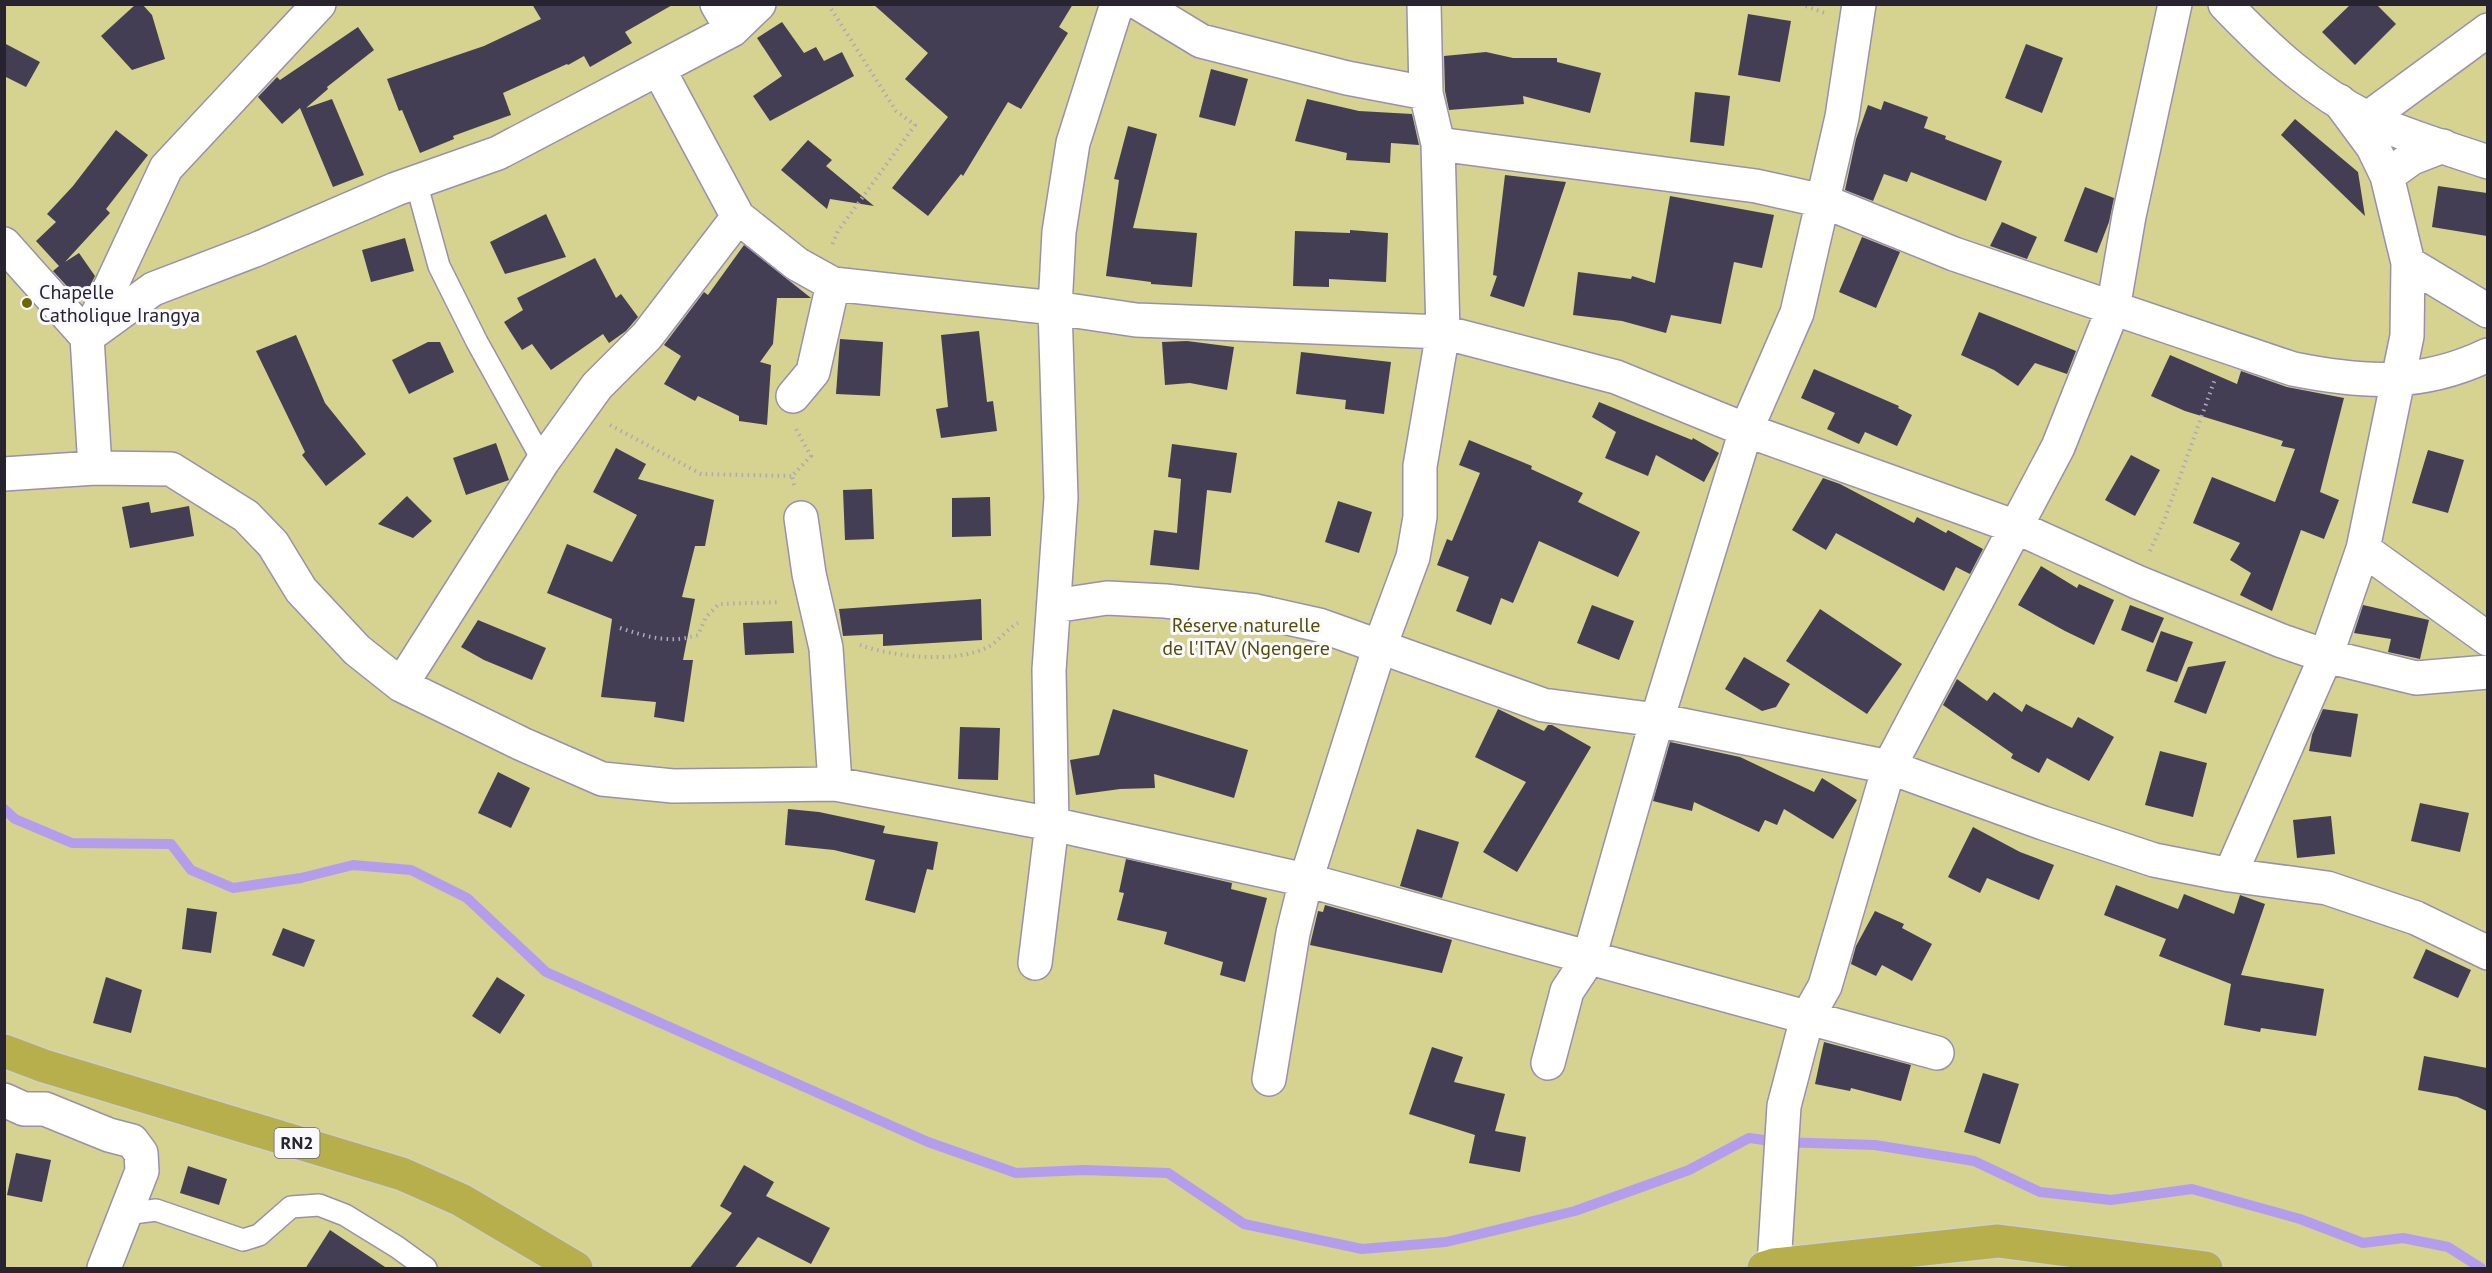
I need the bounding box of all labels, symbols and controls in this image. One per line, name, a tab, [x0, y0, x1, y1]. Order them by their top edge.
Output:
place label: Chapelle Catholique Irangya	[39, 279, 200, 328]
marker: Chapelle Catholique Irangya	[20, 296, 34, 310]
park label: Réserve naturelle de l'ITAV (Ngengere	[1162, 612, 1330, 661]
road number: RN2	[274, 1128, 320, 1158]

